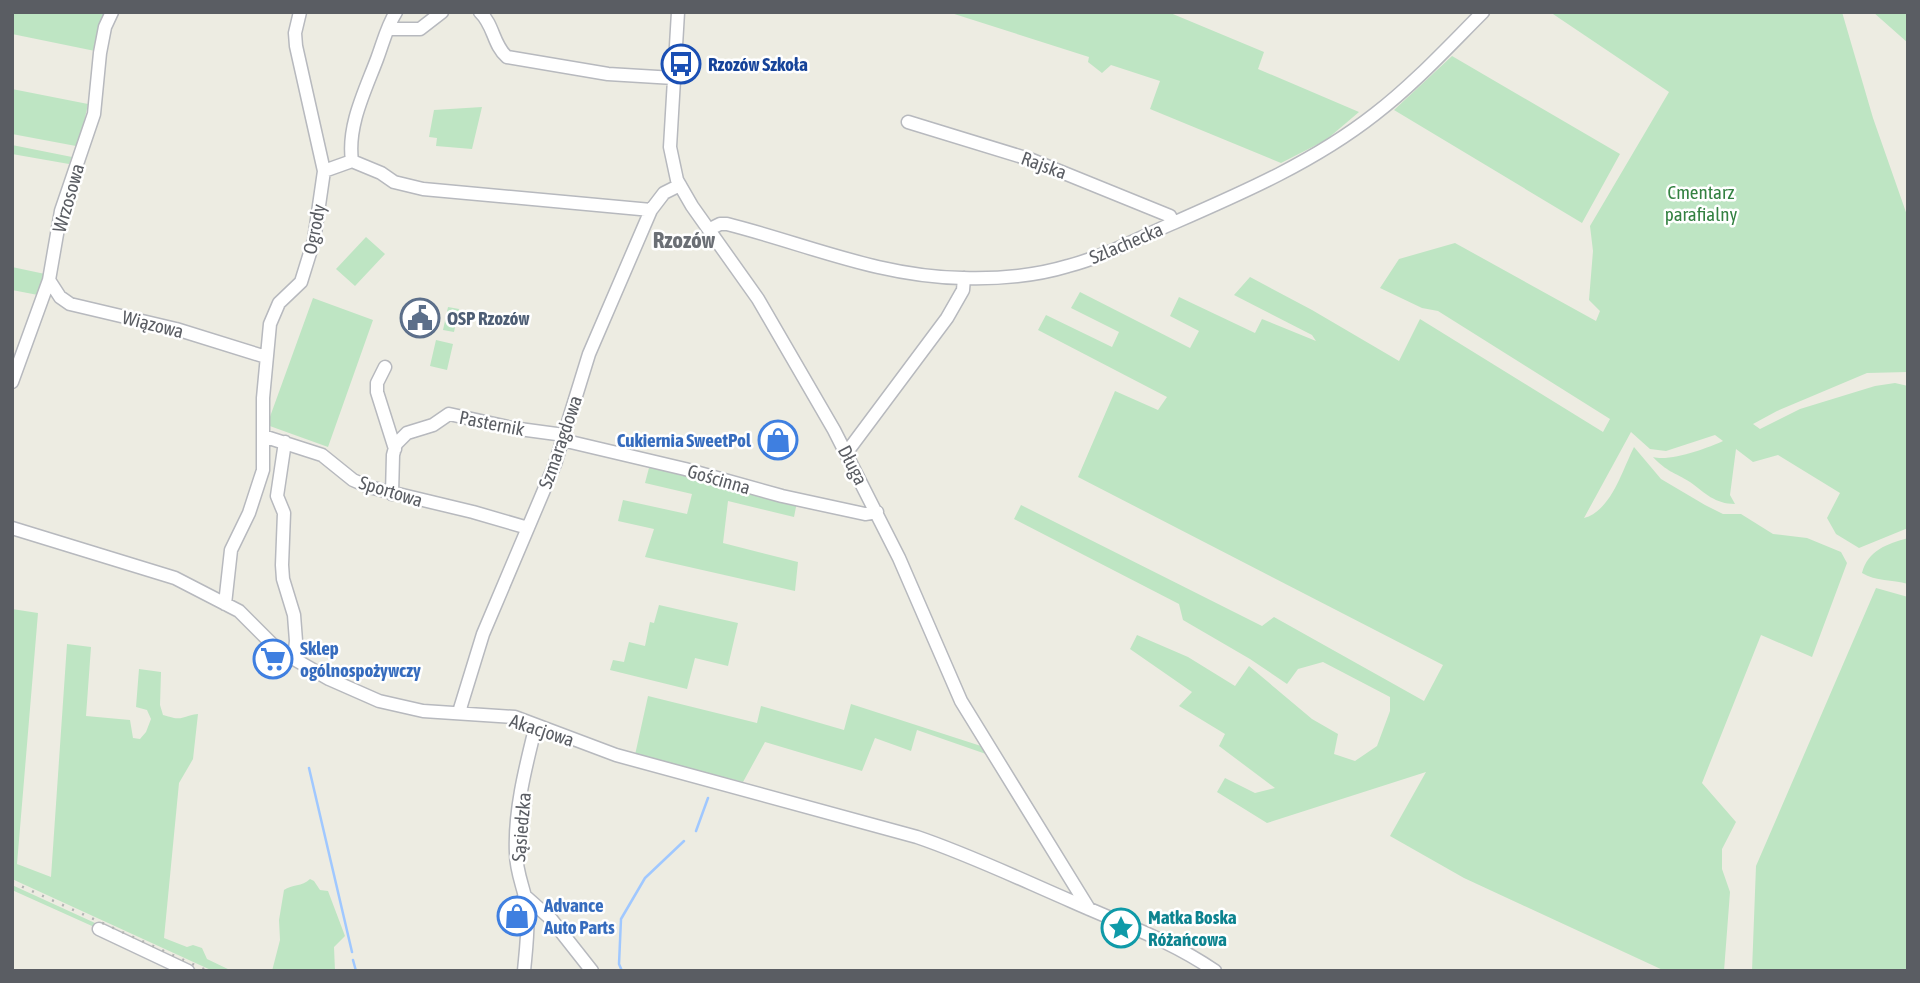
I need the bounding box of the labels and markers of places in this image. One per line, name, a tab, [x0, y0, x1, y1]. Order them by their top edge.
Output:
bus stop icon: Rzozów Szkoła	[660, 43, 702, 85]
place label: Rzozów Szkoła	[708, 53, 808, 75]
public building icon: OSP Rzozów	[399, 297, 441, 339]
place label: OSP Rzozów	[447, 307, 530, 329]
shop icon: Cukiernia SweetPol	[757, 419, 799, 461]
place label: Cukiernia SweetPol	[617, 429, 752, 451]
place label: Sklep ogólnospożywczy	[300, 637, 421, 681]
supermarket icon: Sklep ogólnospożywczy	[252, 638, 294, 680]
place label: Advance Auto Parts	[543, 894, 615, 938]
shop icon: Advance Auto Parts	[496, 895, 538, 937]
place label: Matka Boska Różańcowa	[1148, 906, 1237, 950]
place icon: Matka Boska Różańcowa	[1100, 907, 1142, 949]

